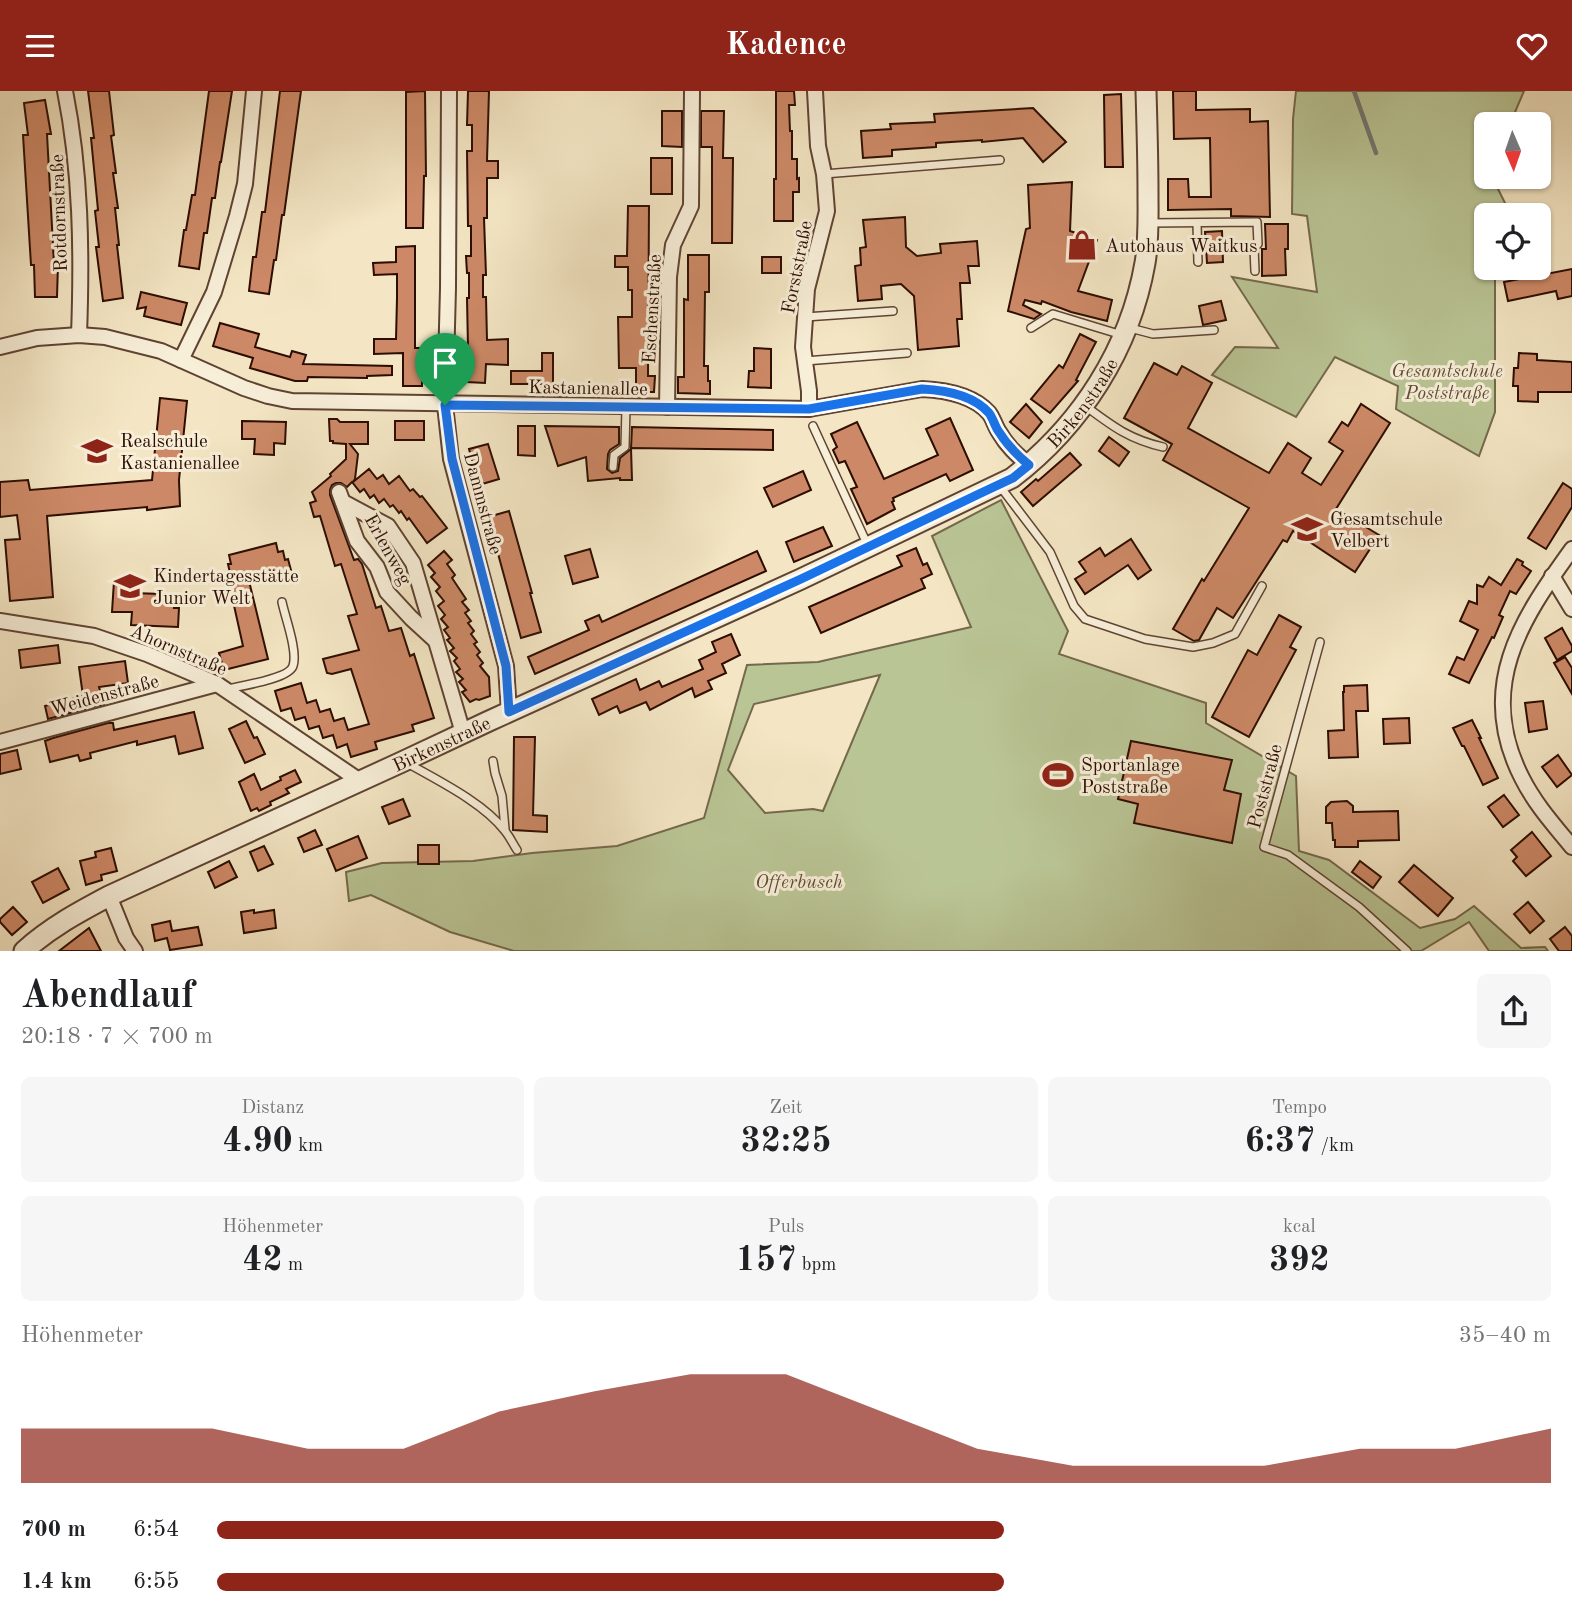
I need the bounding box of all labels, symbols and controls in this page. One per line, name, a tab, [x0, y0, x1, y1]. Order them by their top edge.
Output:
icon: menu	[21, 27, 59, 65]
icon: heart	[1513, 27, 1551, 65]
text: Kadence	[725, 30, 847, 62]
north arrow	[1474, 112, 1550, 189]
map controls	[1474, 112, 1551, 280]
street label: Rotdornstraße	[49, 154, 72, 272]
button: locate	[1474, 203, 1551, 280]
street label: Forststraße	[780, 219, 817, 316]
shop icon: Autohaus Waitkus	[1065, 228, 1099, 262]
place label: Autohaus Waitkus	[1105, 238, 1257, 257]
street label: Eschenstraße	[641, 254, 666, 364]
pin	[415, 333, 475, 405]
icon: arrive	[426, 344, 464, 382]
street label: Birkenstraße	[1045, 356, 1123, 453]
park label: Gesamtschule Poststraße	[1391, 363, 1503, 404]
street label: Kastanienallee	[528, 379, 648, 400]
place label: Realschule Kastanienallee	[120, 433, 240, 474]
school or university icon: Realschule Kastanienallee	[80, 434, 114, 468]
street label: Dammstraße	[459, 450, 504, 557]
place label: Gesamtschule Velbert	[1330, 511, 1443, 552]
street label: Erlenweg	[360, 512, 414, 590]
school or university icon: Gesamtschule Velbert	[1290, 512, 1324, 546]
place label: Kindertagesstätte Junior Welt	[153, 568, 299, 609]
school or university icon: Kindertagesstätte Junior Welt	[113, 569, 147, 603]
street label: Ahornstraße	[127, 622, 229, 680]
street label: Weidenstraße	[48, 673, 161, 720]
street label: Birkenstraße	[390, 715, 494, 777]
street label: Poststraße	[1246, 742, 1287, 831]
place label: Sportanlage Poststraße	[1081, 757, 1180, 798]
sports icon: Sportanlage Poststraße	[1041, 758, 1075, 792]
park label: Offerbusch	[755, 874, 843, 893]
button: share	[1477, 974, 1551, 1048]
text: Abendlauf	[21, 978, 194, 1016]
text: 20:18 · 7 × 700 m	[21, 1025, 213, 1048]
text: Distanz	[241, 1099, 304, 1118]
text: Zeit	[770, 1099, 802, 1118]
text: Tempo	[1272, 1099, 1327, 1118]
text: 4.90	[222, 1124, 293, 1159]
text: 32:25	[740, 1124, 832, 1159]
text: 6:37	[1245, 1124, 1315, 1159]
text: km	[293, 1137, 323, 1156]
text: /km	[1315, 1137, 1354, 1156]
text: Höhenmeter	[222, 1218, 323, 1237]
text: Puls	[768, 1218, 804, 1237]
text: kcal	[1283, 1218, 1316, 1237]
text: 42	[242, 1243, 283, 1278]
text: 157	[736, 1243, 796, 1278]
text: 392	[1269, 1243, 1330, 1278]
text: m	[283, 1256, 303, 1275]
text: bpm	[796, 1256, 836, 1275]
text: Höhenmeter	[21, 1324, 143, 1347]
text: 35–40 m	[1459, 1324, 1551, 1347]
text: 700 m	[21, 1518, 86, 1541]
text: 6:54	[133, 1518, 179, 1541]
text: 1.4 km	[21, 1570, 92, 1593]
text: 6:55	[133, 1570, 179, 1593]

